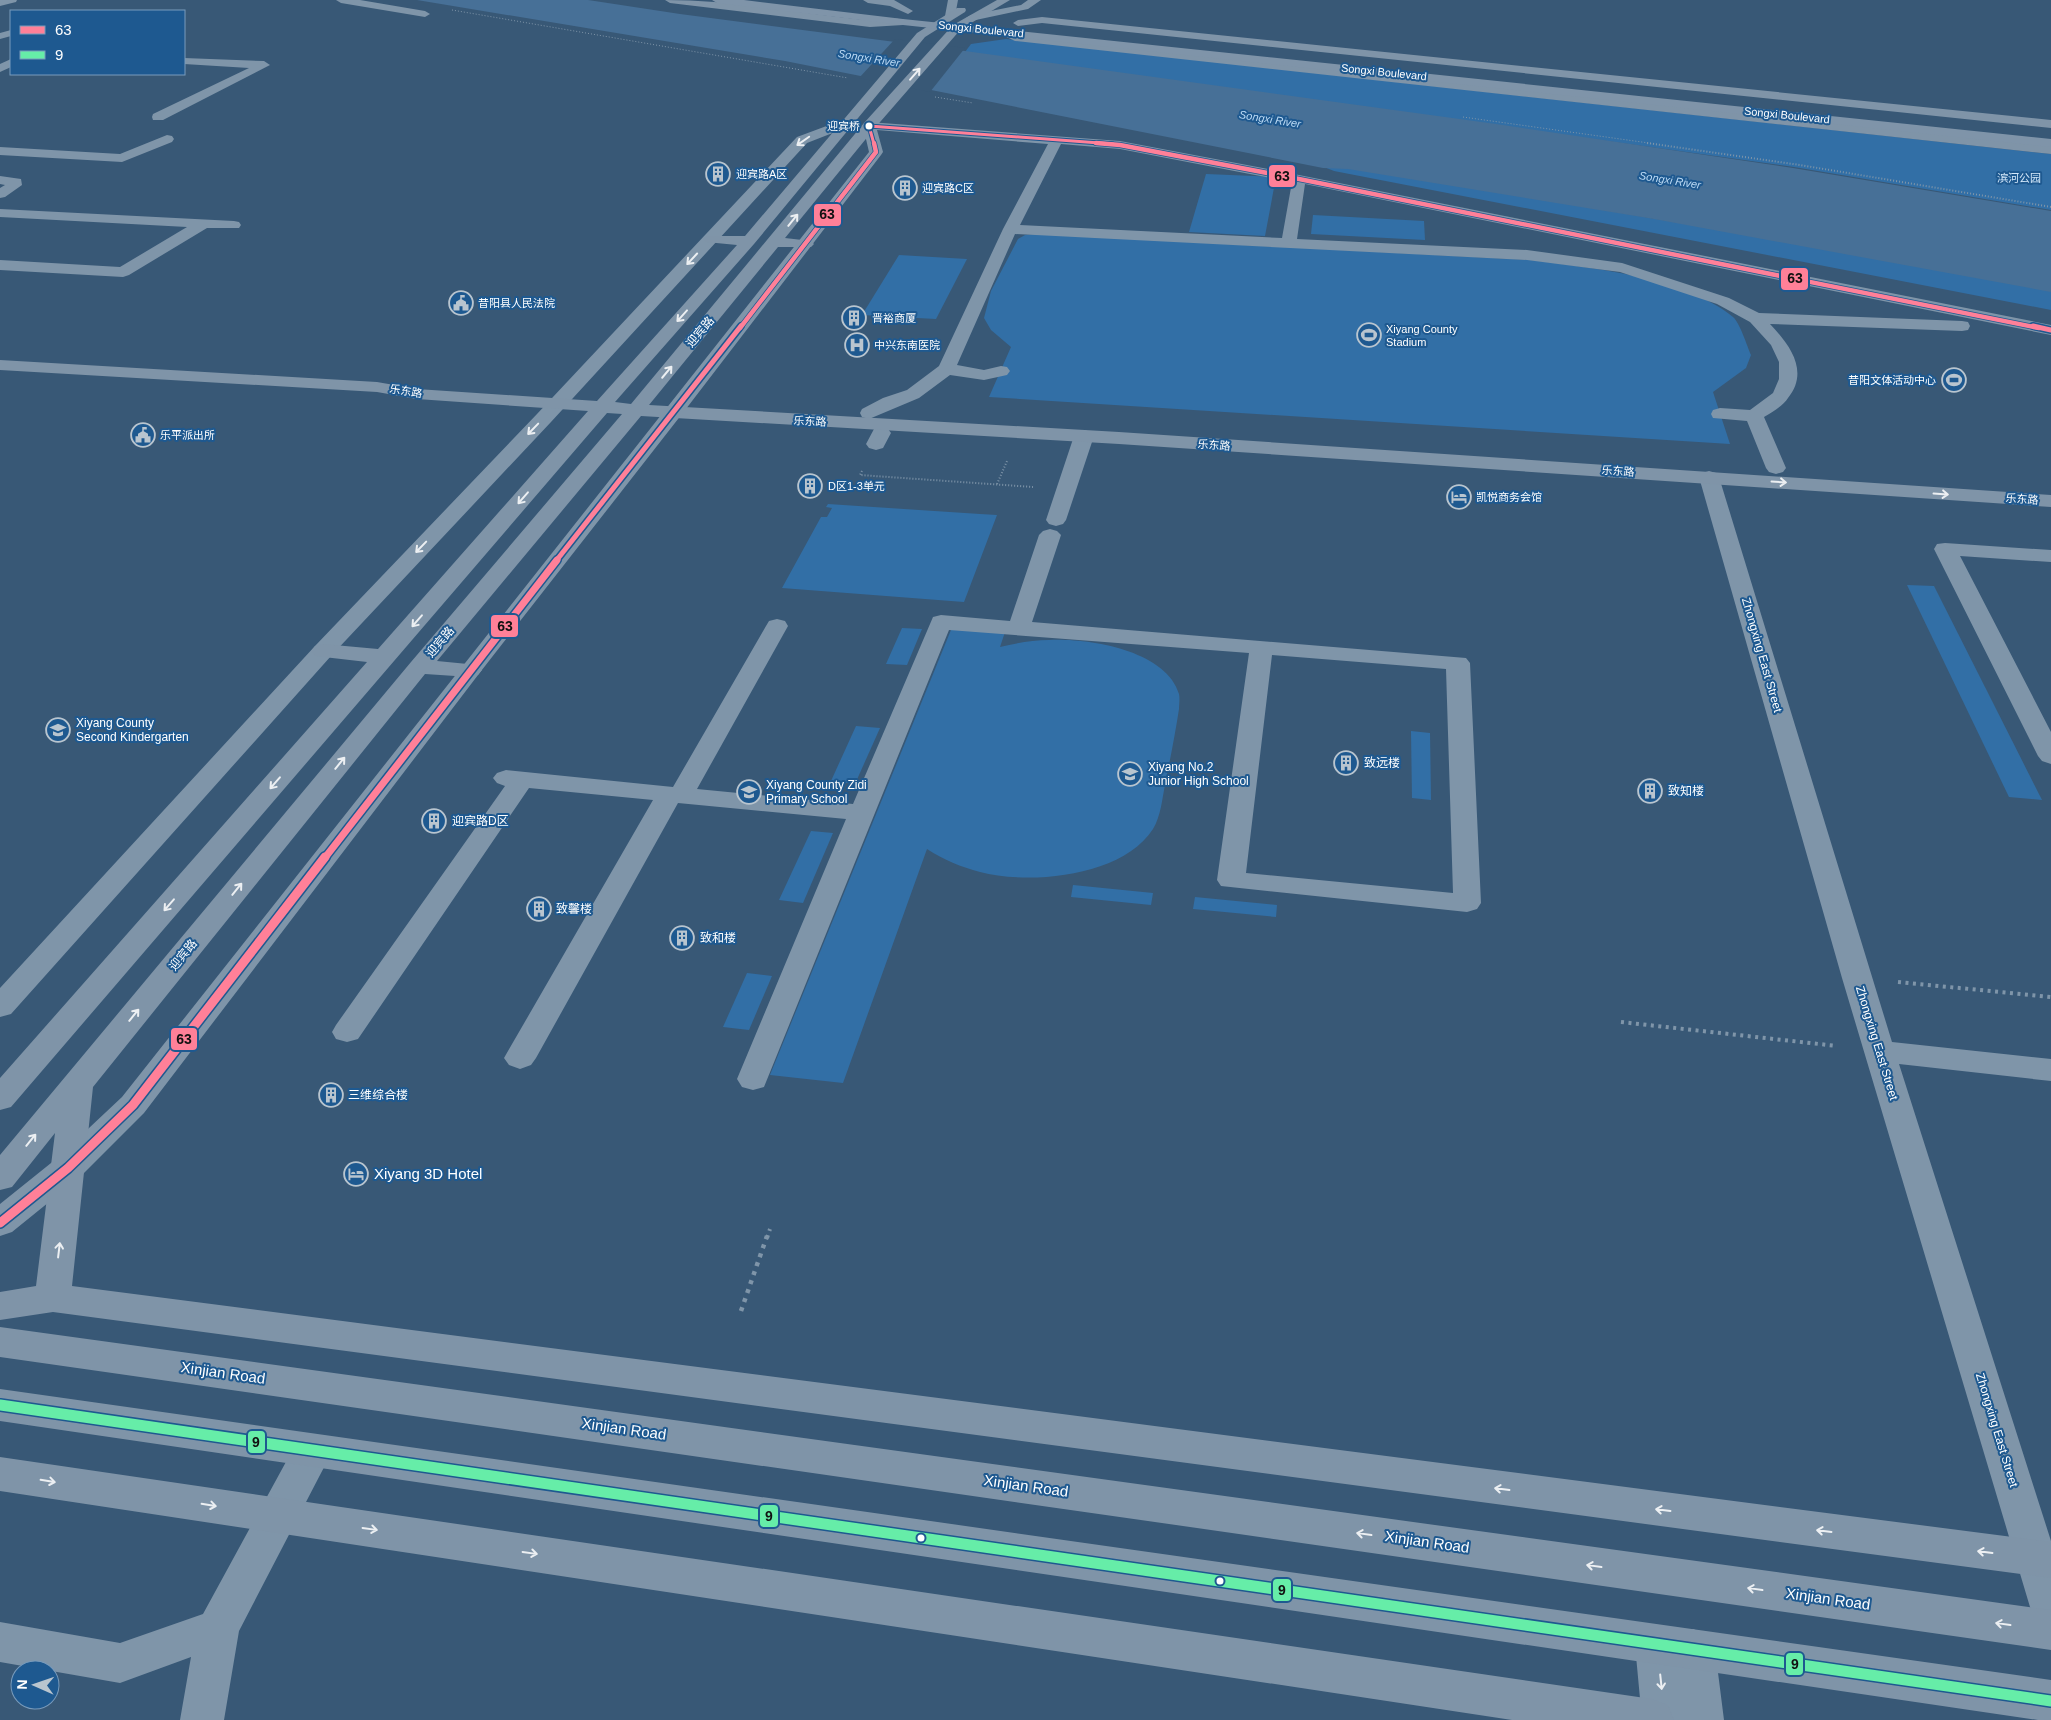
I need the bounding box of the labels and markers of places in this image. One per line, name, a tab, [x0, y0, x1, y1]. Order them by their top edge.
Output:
place label: 迎宾桥	[827, 120, 860, 132]
marker: 迎宾桥	[864, 121, 874, 131]
building icon: 迎宾路A区	[705, 161, 731, 187]
place label: 迎宾路A区	[736, 168, 787, 180]
building icon: 迎宾路C区	[892, 175, 918, 201]
place label: 迎宾路C区	[922, 182, 974, 194]
public building icon: 昔阳县人民法院	[448, 290, 474, 316]
place label: 昔阳县人民法院	[478, 297, 555, 309]
building icon: 晋裕商厦	[841, 305, 867, 331]
place label: 晋裕商厦	[872, 312, 916, 324]
sports icon: Xiyang County Stadium	[1356, 322, 1382, 348]
place label: Xiyang County Stadium	[1386, 323, 1458, 348]
hospital icon: 中兴东南医院	[844, 332, 870, 358]
place label: 中兴东南医院	[874, 339, 940, 351]
sports icon: 昔阳文体活动中心	[1941, 367, 1967, 393]
place label: 昔阳文体活动中心	[1848, 374, 1936, 386]
public building icon: 乐平派出所	[130, 422, 156, 448]
place label: 乐平派出所	[160, 429, 215, 441]
building icon: D区1-3单元	[797, 473, 823, 499]
place label: D区1-3单元	[828, 480, 885, 492]
hotel icon: 凯悦商务会馆	[1446, 484, 1472, 510]
place label: 凯悦商务会馆	[1476, 491, 1542, 503]
place label: Xiyang County Second Kindergarten	[76, 716, 189, 744]
school or university icon: Xiyang County Second Kindergarten	[45, 717, 71, 743]
building icon: 致远楼	[1333, 750, 1359, 776]
place label: 致远楼	[1364, 756, 1400, 770]
place label: Xiyang No.2 Junior High School	[1148, 760, 1249, 788]
school or university icon: Xiyang No.2 Junior High School	[1117, 761, 1143, 787]
place label: Xiyang County Zidi Primary School	[766, 778, 867, 806]
building icon: 致知楼	[1637, 778, 1663, 804]
school or university icon: Xiyang County Zidi Primary School	[736, 779, 762, 805]
place label: 致知楼	[1668, 784, 1704, 798]
building icon: 迎宾路D区	[421, 808, 447, 834]
place label: 迎宾路D区	[452, 814, 509, 828]
building icon: 致馨楼	[526, 896, 552, 922]
place label: 致馨楼	[556, 902, 592, 916]
building icon: 致和楼	[669, 925, 695, 951]
place label: 致和楼	[700, 931, 736, 945]
building icon: 三维综合楼	[318, 1082, 344, 1108]
place label: 三维综合楼	[348, 1088, 408, 1102]
hotel icon: Xiyang 3D Hotel	[343, 1161, 369, 1187]
place label: Xiyang 3D Hotel	[374, 1165, 482, 1182]
unlabelled marker	[916, 1533, 926, 1543]
unlabelled marker	[1215, 1576, 1225, 1586]

